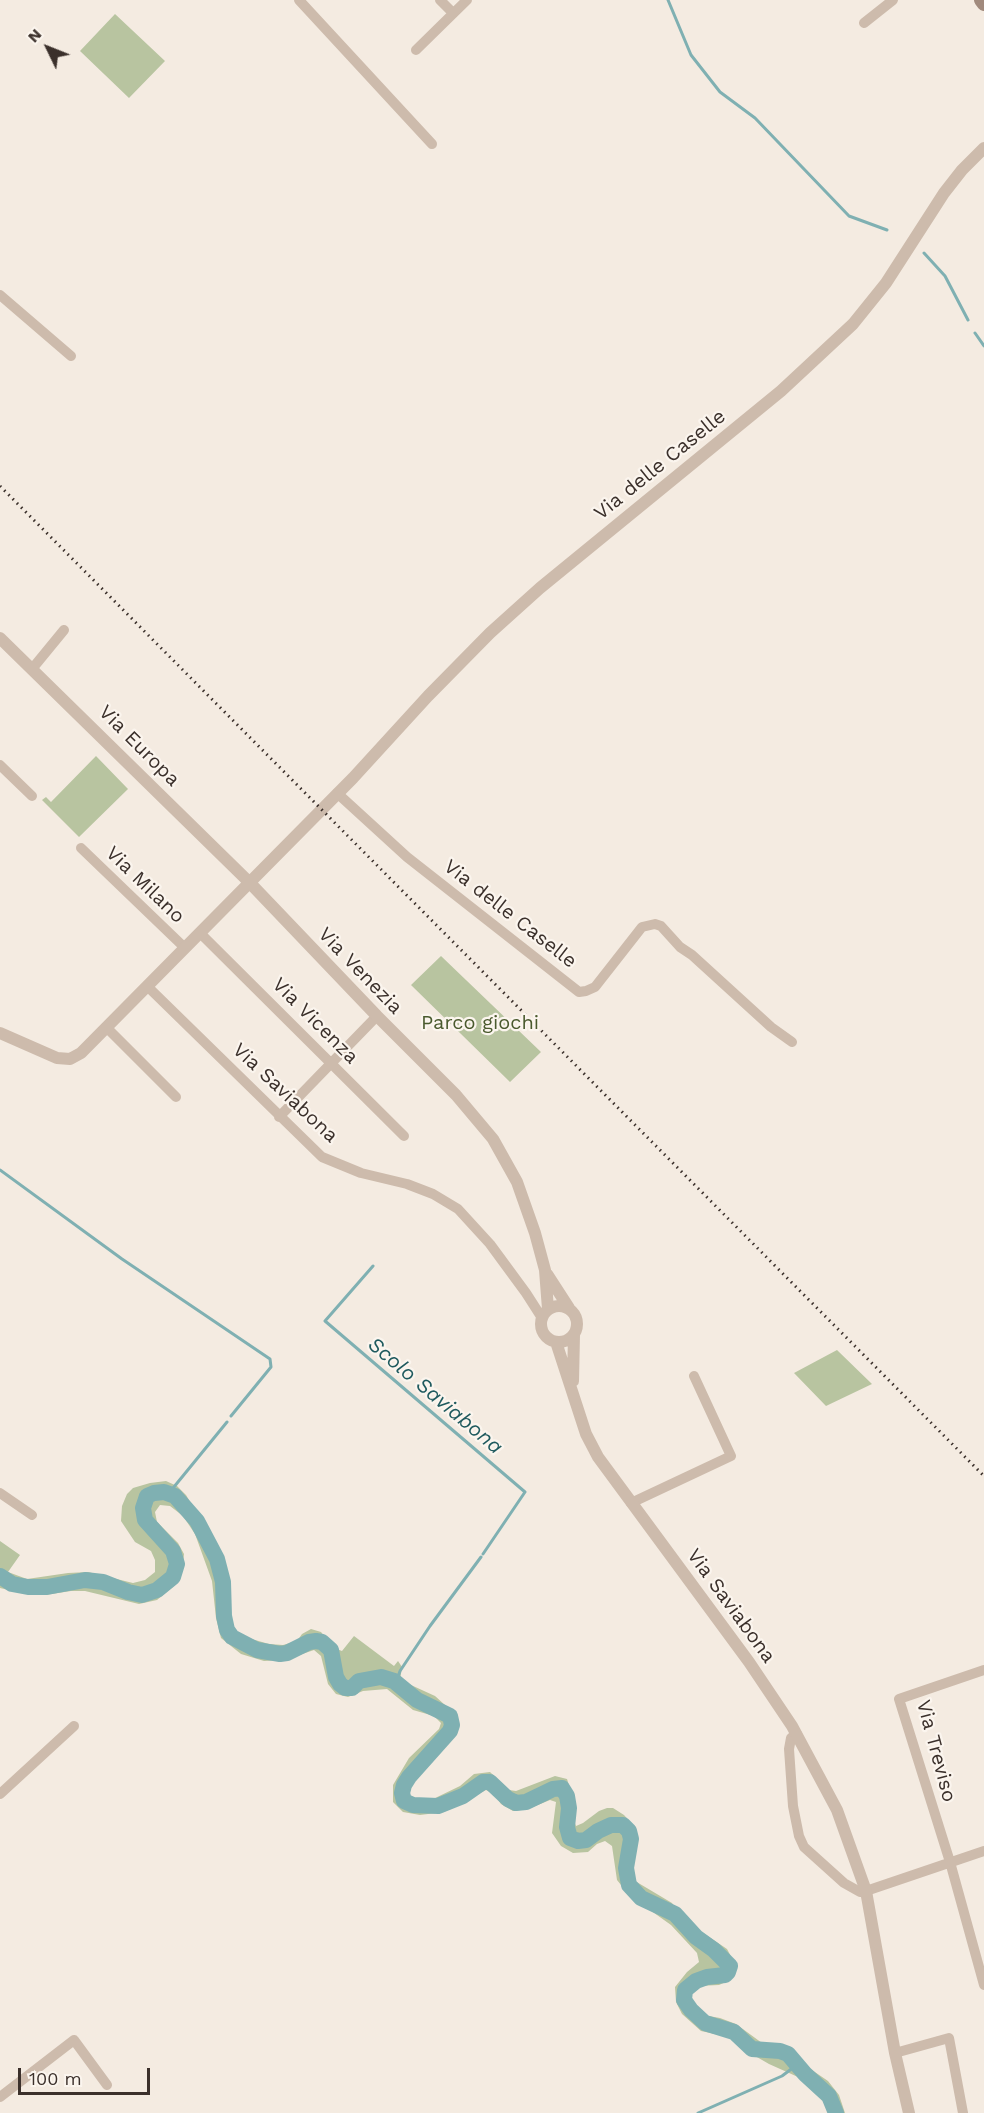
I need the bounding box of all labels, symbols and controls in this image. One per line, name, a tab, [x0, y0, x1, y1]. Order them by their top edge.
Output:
north arrow	[18, 18, 78, 78]
text: N	[23, 25, 45, 46]
street label: Via delle Caselle	[589, 405, 731, 525]
street label: Via Europa	[93, 700, 185, 792]
street label: Via Milano	[100, 841, 190, 929]
street label: Via delle Caselle	[439, 855, 581, 973]
street label: Via Venezia	[313, 923, 407, 1019]
street label: Via Vicenza	[267, 973, 363, 1069]
park label: Parco giochi	[421, 1011, 539, 1035]
street label: Via Saviabona	[227, 1038, 343, 1148]
water label: Scolo Saviabona	[362, 1332, 508, 1460]
street label: Via Saviabona	[682, 1544, 780, 1668]
street label: Via Treviso	[911, 1697, 961, 1805]
scale bar	[21, 2056, 153, 2094]
text: 100 m	[29, 2068, 82, 2089]

